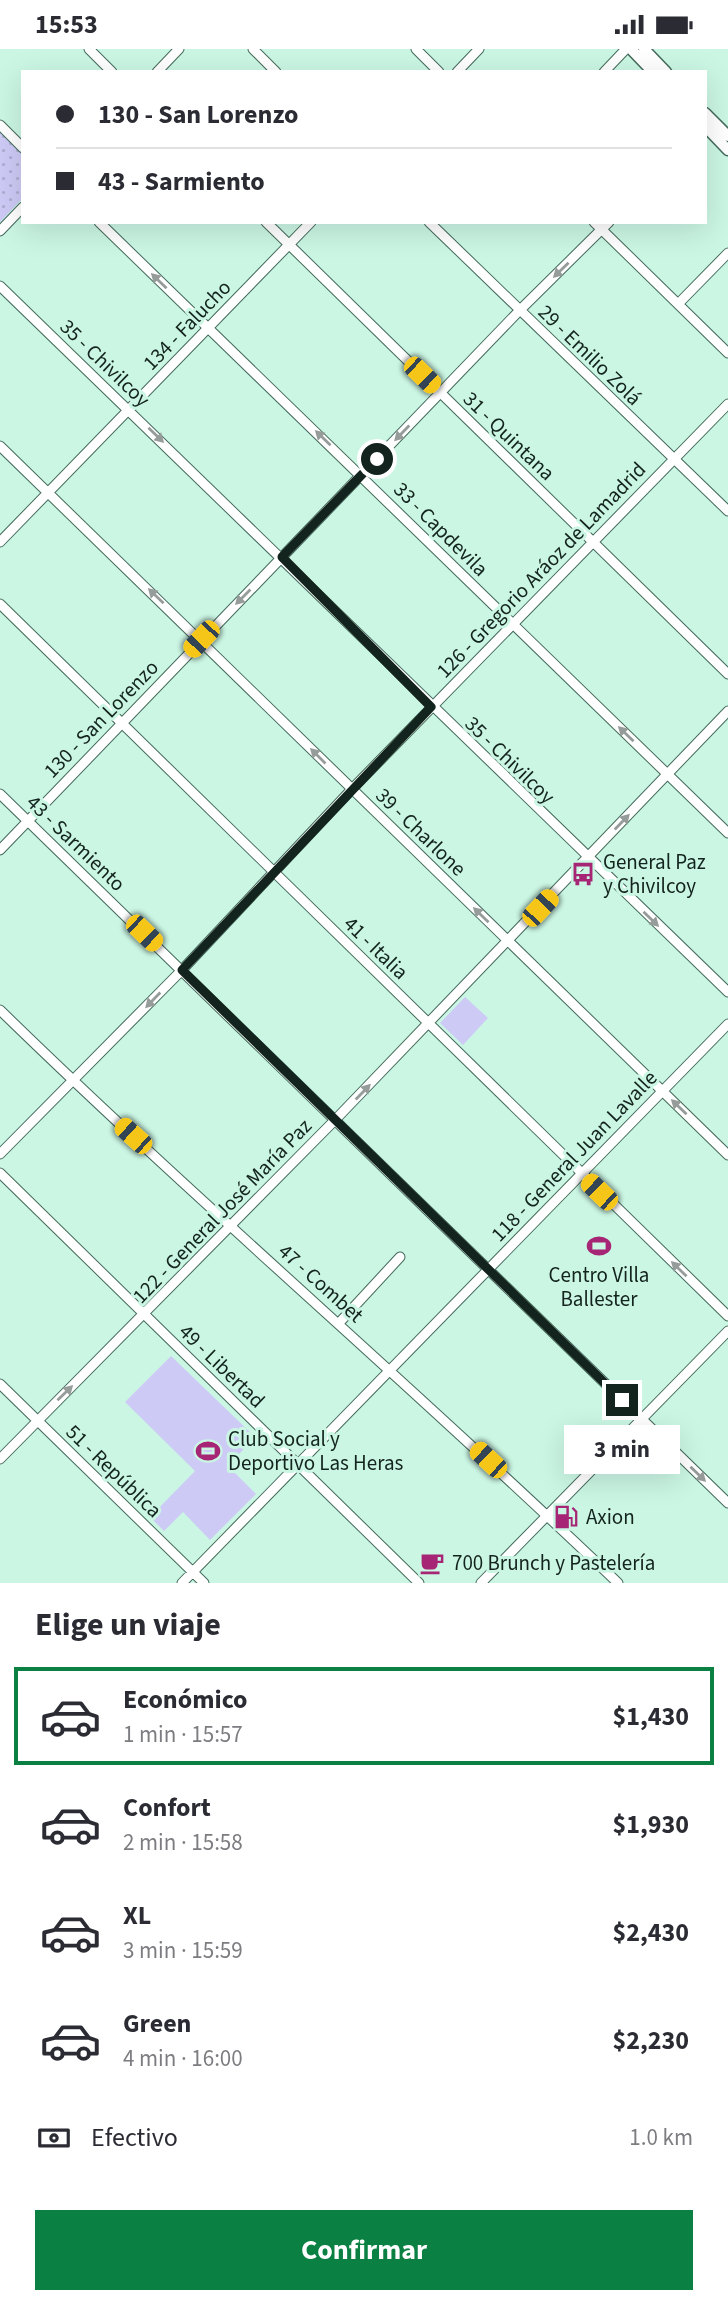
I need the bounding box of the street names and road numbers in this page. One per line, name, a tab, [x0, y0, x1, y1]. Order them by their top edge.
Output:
street label: 134 - Falucho	[136, 273, 238, 377]
street label: 29 - Emilio Zolá	[531, 298, 649, 412]
street label: 35 - Chivilcoy	[53, 312, 157, 414]
street label: 31 - Quintana	[456, 385, 562, 487]
street label: 126 - Gregorio Aráoz de Lamadrid	[429, 455, 653, 685]
street label: 33 - Capdevila	[387, 475, 495, 583]
street label: 130 - San Lorenzo	[37, 653, 165, 785]
street label: 35 - Chivilcoy	[458, 709, 562, 811]
street label: 39 - Charlone	[369, 781, 473, 883]
street label: 43 - Sarmiento	[20, 788, 132, 898]
street label: 41 - Italia	[337, 910, 415, 986]
street label: 118 - General Juan Lavalle	[484, 1064, 664, 1248]
street label: 122 - General José María Paz	[125, 1112, 319, 1310]
street label: 47 - Combet	[272, 1237, 370, 1329]
street label: 49 - Libertad	[172, 1317, 272, 1415]
street label: 51 - República	[59, 1417, 169, 1525]

